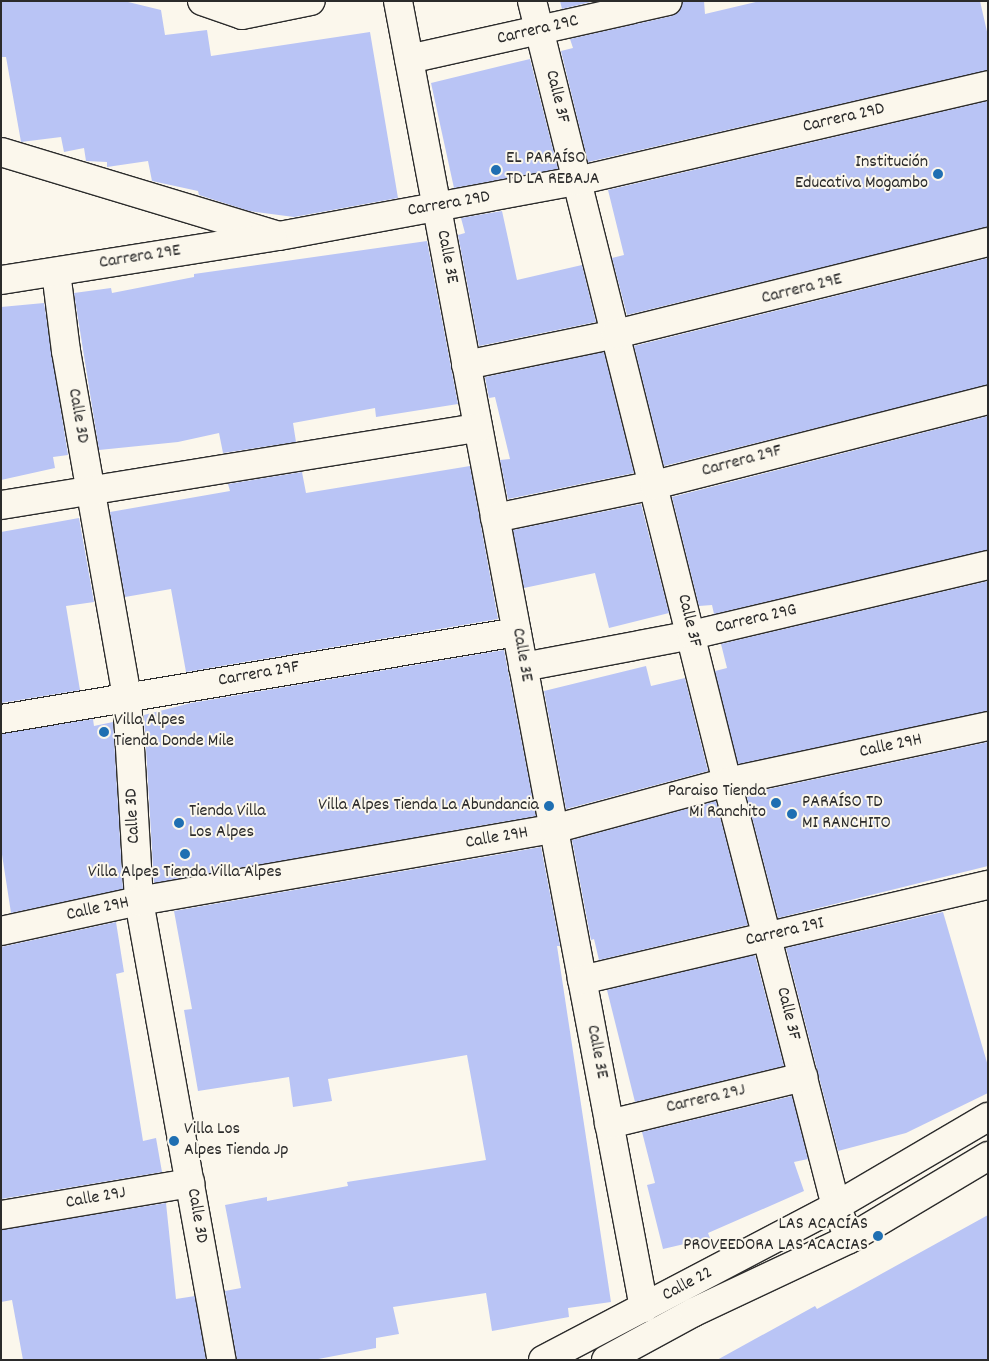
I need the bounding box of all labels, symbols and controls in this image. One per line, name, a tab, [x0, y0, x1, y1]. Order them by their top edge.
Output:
street label: Carrera 29C	[495, 11, 581, 51]
street label: Calle 3F	[539, 68, 573, 126]
street label: Carrera 29D	[801, 99, 887, 139]
place label: EL PARAÍSO TD LA REBAJA	[506, 149, 600, 192]
place label: Institución Educativa Mogambo	[795, 153, 928, 195]
marker: EL PARAÍSO TD LA REBAJA	[490, 164, 502, 176]
marker: Institución Educativa Mogambo	[932, 168, 944, 180]
street label: Carrera 29D	[406, 187, 492, 223]
street label: Calle 3E	[430, 228, 462, 286]
street label: Carrera 29E	[98, 241, 182, 275]
street label: Carrera 29E	[760, 270, 844, 310]
street label: Calle 3D	[62, 387, 92, 445]
street label: Carrera 29F	[700, 441, 784, 483]
street label: Calle 3F	[671, 592, 705, 650]
street label: Carrera 29G	[713, 600, 799, 640]
street label: Calle 3E	[506, 626, 536, 684]
street label: Carrera 29F	[217, 657, 301, 693]
place label: Villa Alpes Tienda Donde Mile	[114, 711, 234, 754]
marker: Villa Alpes Tienda Donde Mile	[98, 726, 110, 738]
street label: Calle 29H	[858, 730, 924, 764]
place label: Paraiso Tienda Mi Ranchito	[668, 782, 766, 824]
street label: Calle 3D	[122, 788, 146, 844]
place label: PARAÍSO TD MI RANCHITO	[802, 793, 891, 836]
place label: Villa Alpes Tienda La Abundancia	[318, 795, 539, 817]
marker: Paraiso Tienda Mi Ranchito	[770, 797, 782, 809]
marker: Villa Alpes Tienda La Abundancia	[543, 800, 555, 812]
place label: Tienda Villa Los Alpes	[189, 802, 266, 844]
marker: PARAÍSO TD MI RANCHITO	[786, 808, 798, 820]
marker: Tienda Villa Los Alpes	[173, 817, 185, 829]
street label: Calle 29H	[464, 823, 530, 855]
marker: Villa Alpes Tienda Villa Alpes	[179, 848, 191, 860]
place label: Villa Alpes Tienda Villa Alpes	[88, 862, 282, 884]
street label: Calle 29H	[65, 893, 131, 927]
street label: Carrera 29I	[744, 914, 826, 952]
street label: Calle 3F	[770, 985, 804, 1043]
street label: Calle 3E	[580, 1023, 612, 1081]
street label: Carrera 29J	[664, 1080, 748, 1120]
place label: Villa Los Alpes Tienda Jp	[184, 1120, 289, 1162]
marker: Villa Los Alpes Tienda Jp	[168, 1135, 180, 1147]
street label: Calle 29J	[64, 1183, 128, 1215]
street label: Calle 3D	[181, 1187, 211, 1245]
place label: LAS ACACÍAS PROVEEDORA LAS ACACIAS	[683, 1215, 868, 1258]
marker: LAS ACACÍAS PROVEEDORA LAS ACACIAS	[872, 1230, 884, 1242]
street label: Calle 22	[659, 1263, 717, 1307]

